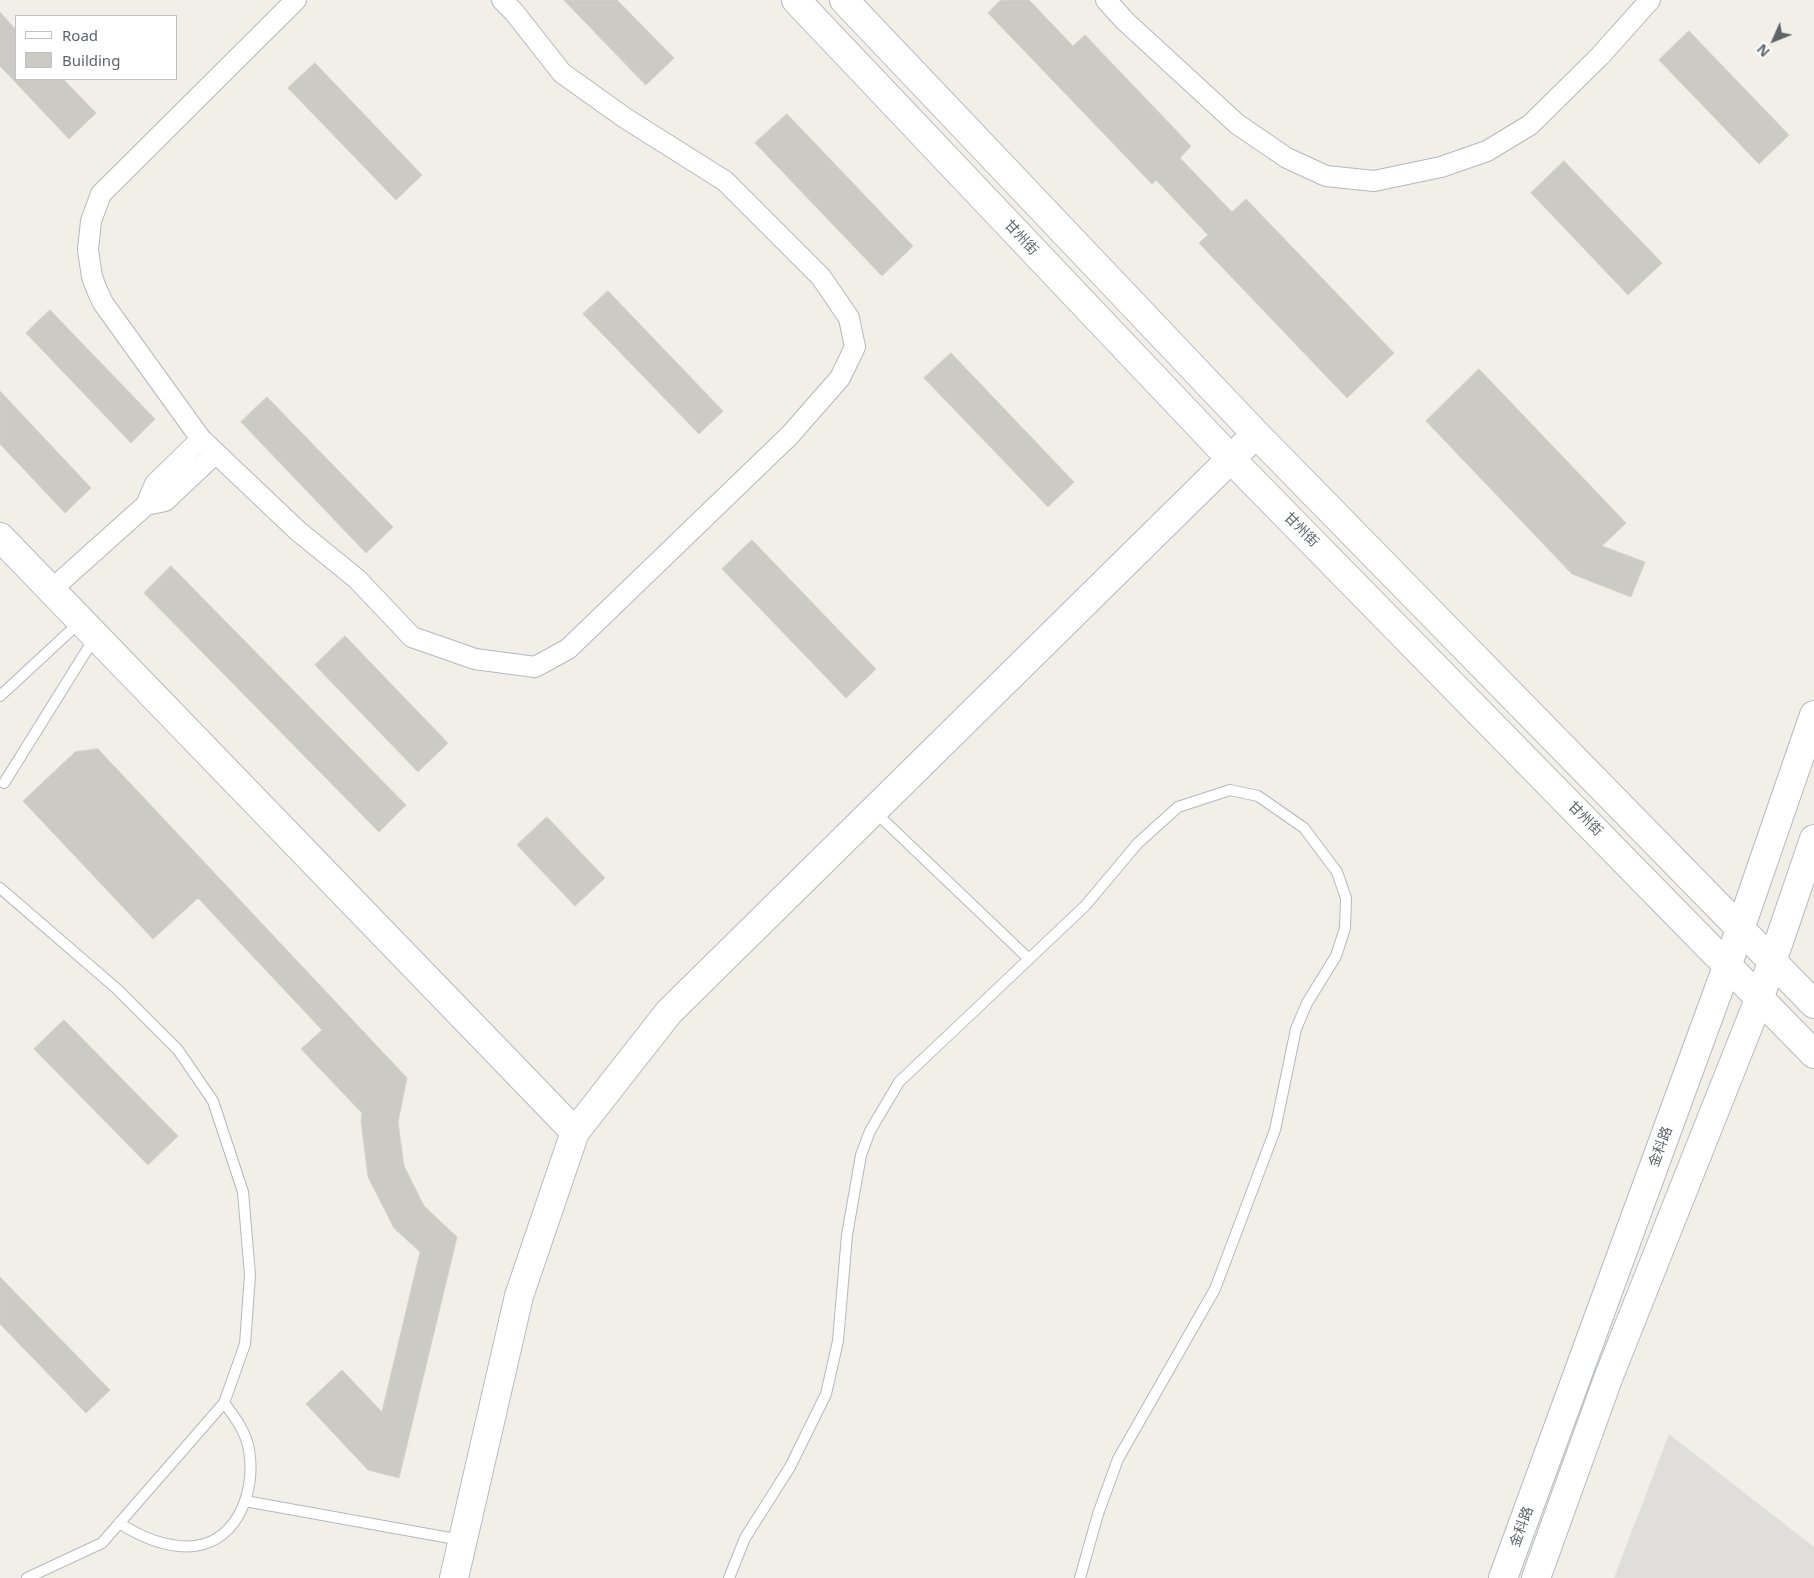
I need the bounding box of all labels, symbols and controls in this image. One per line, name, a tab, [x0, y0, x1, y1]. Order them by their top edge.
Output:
legend	[15, 15, 178, 80]
north arrow	[1749, 15, 1799, 65]
text: Road	[62, 25, 98, 45]
text: N	[1752, 40, 1774, 61]
text: Building	[62, 50, 120, 70]
street label: 甘州街	[1001, 217, 1041, 259]
street label: 甘州街	[1280, 509, 1322, 551]
street label: 甘州街	[1564, 798, 1606, 840]
street label: 金科路	[1646, 1124, 1676, 1170]
street label: 金科路	[1507, 1504, 1537, 1550]

